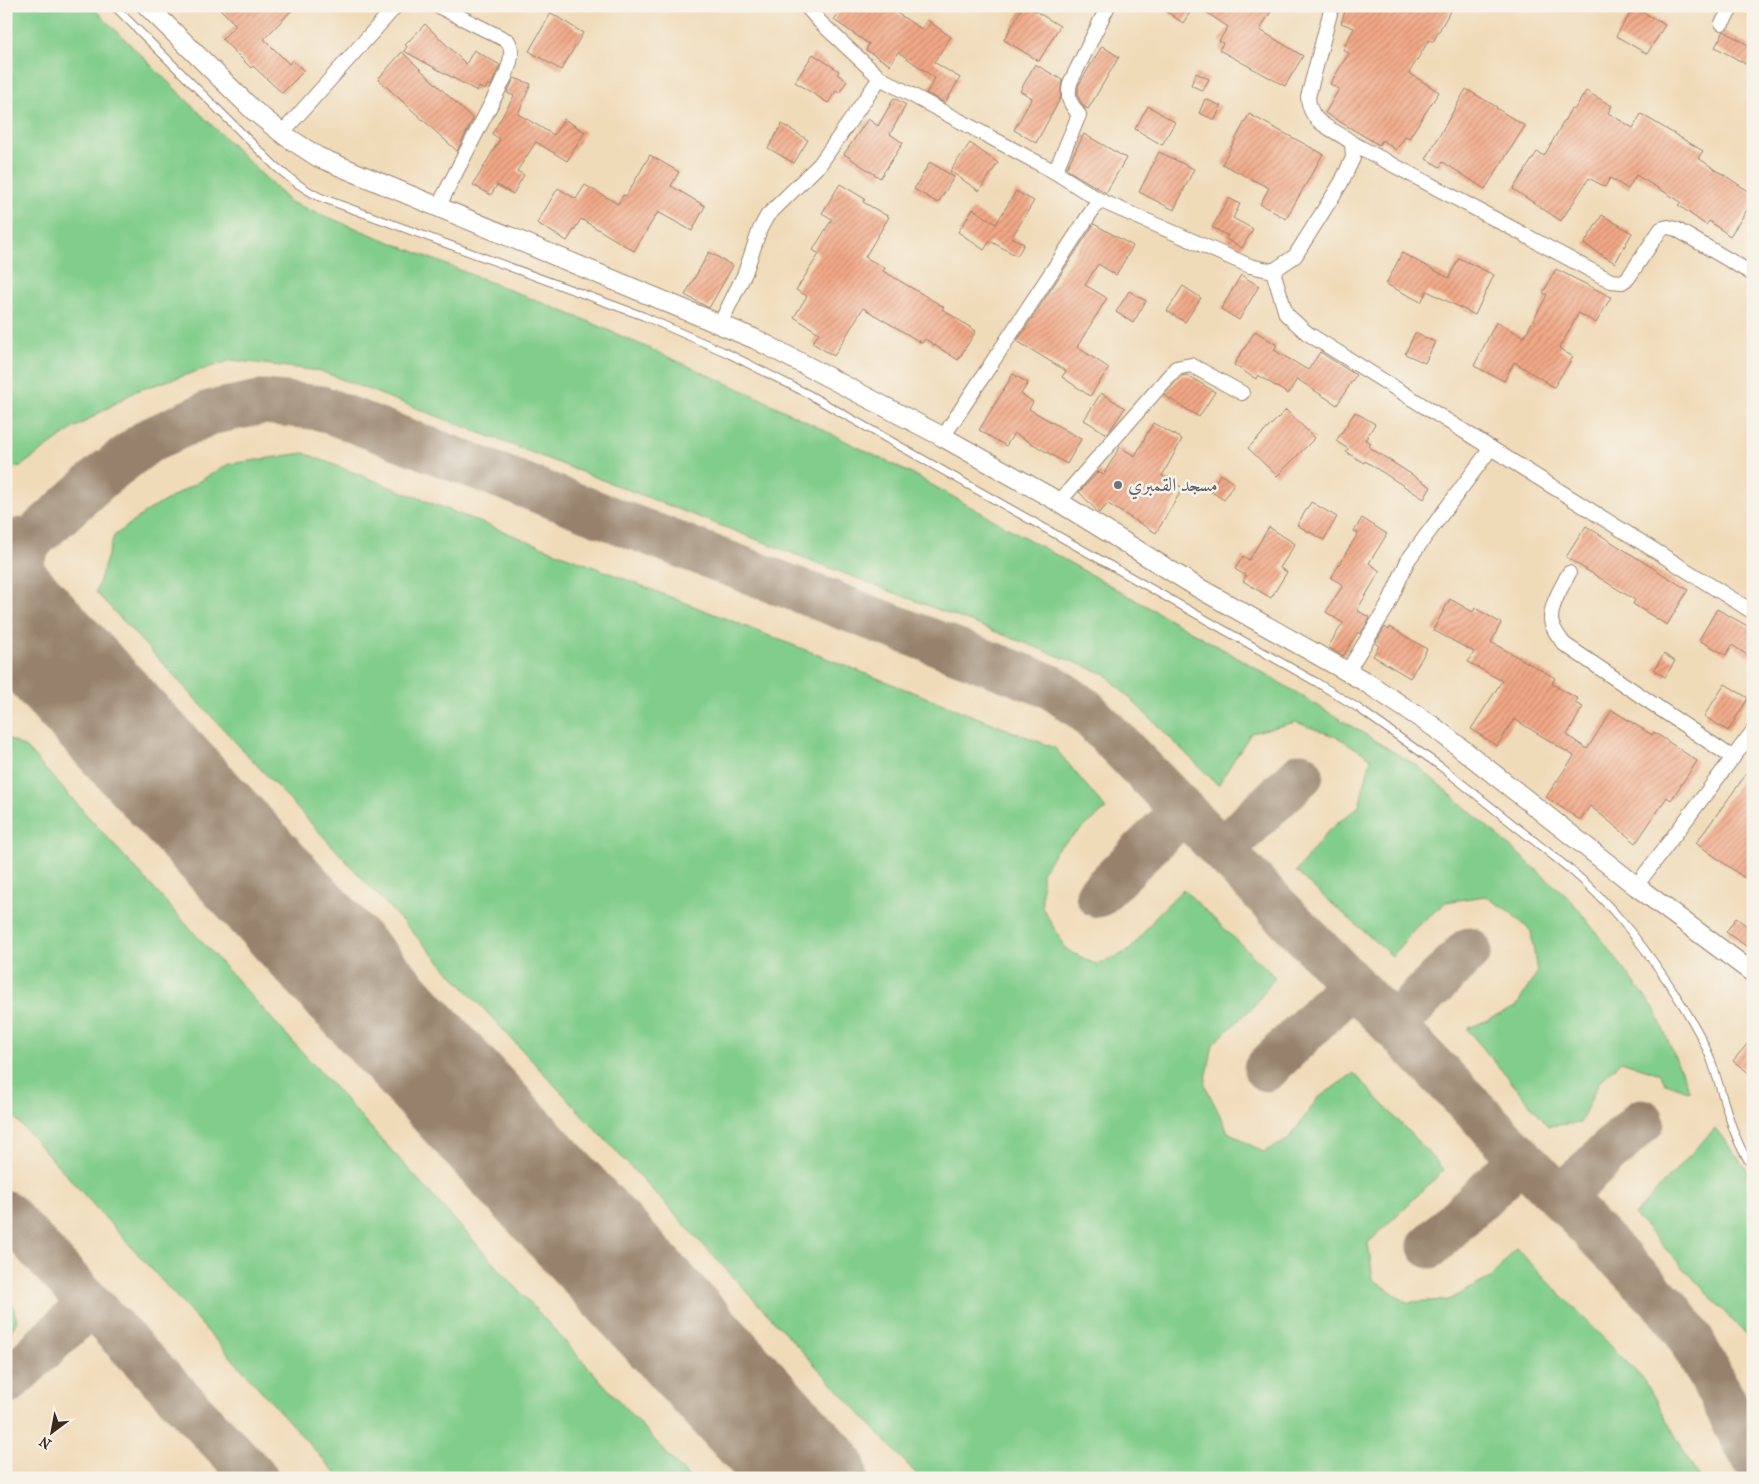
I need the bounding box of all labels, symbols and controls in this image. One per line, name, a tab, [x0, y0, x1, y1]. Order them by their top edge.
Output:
place label: مسجد القمبري	[1128, 474, 1218, 500]
marker: مسجد القمبري	[1112, 479, 1124, 491]
north arrow	[28, 1406, 78, 1456]
text: N	[36, 1432, 54, 1453]

